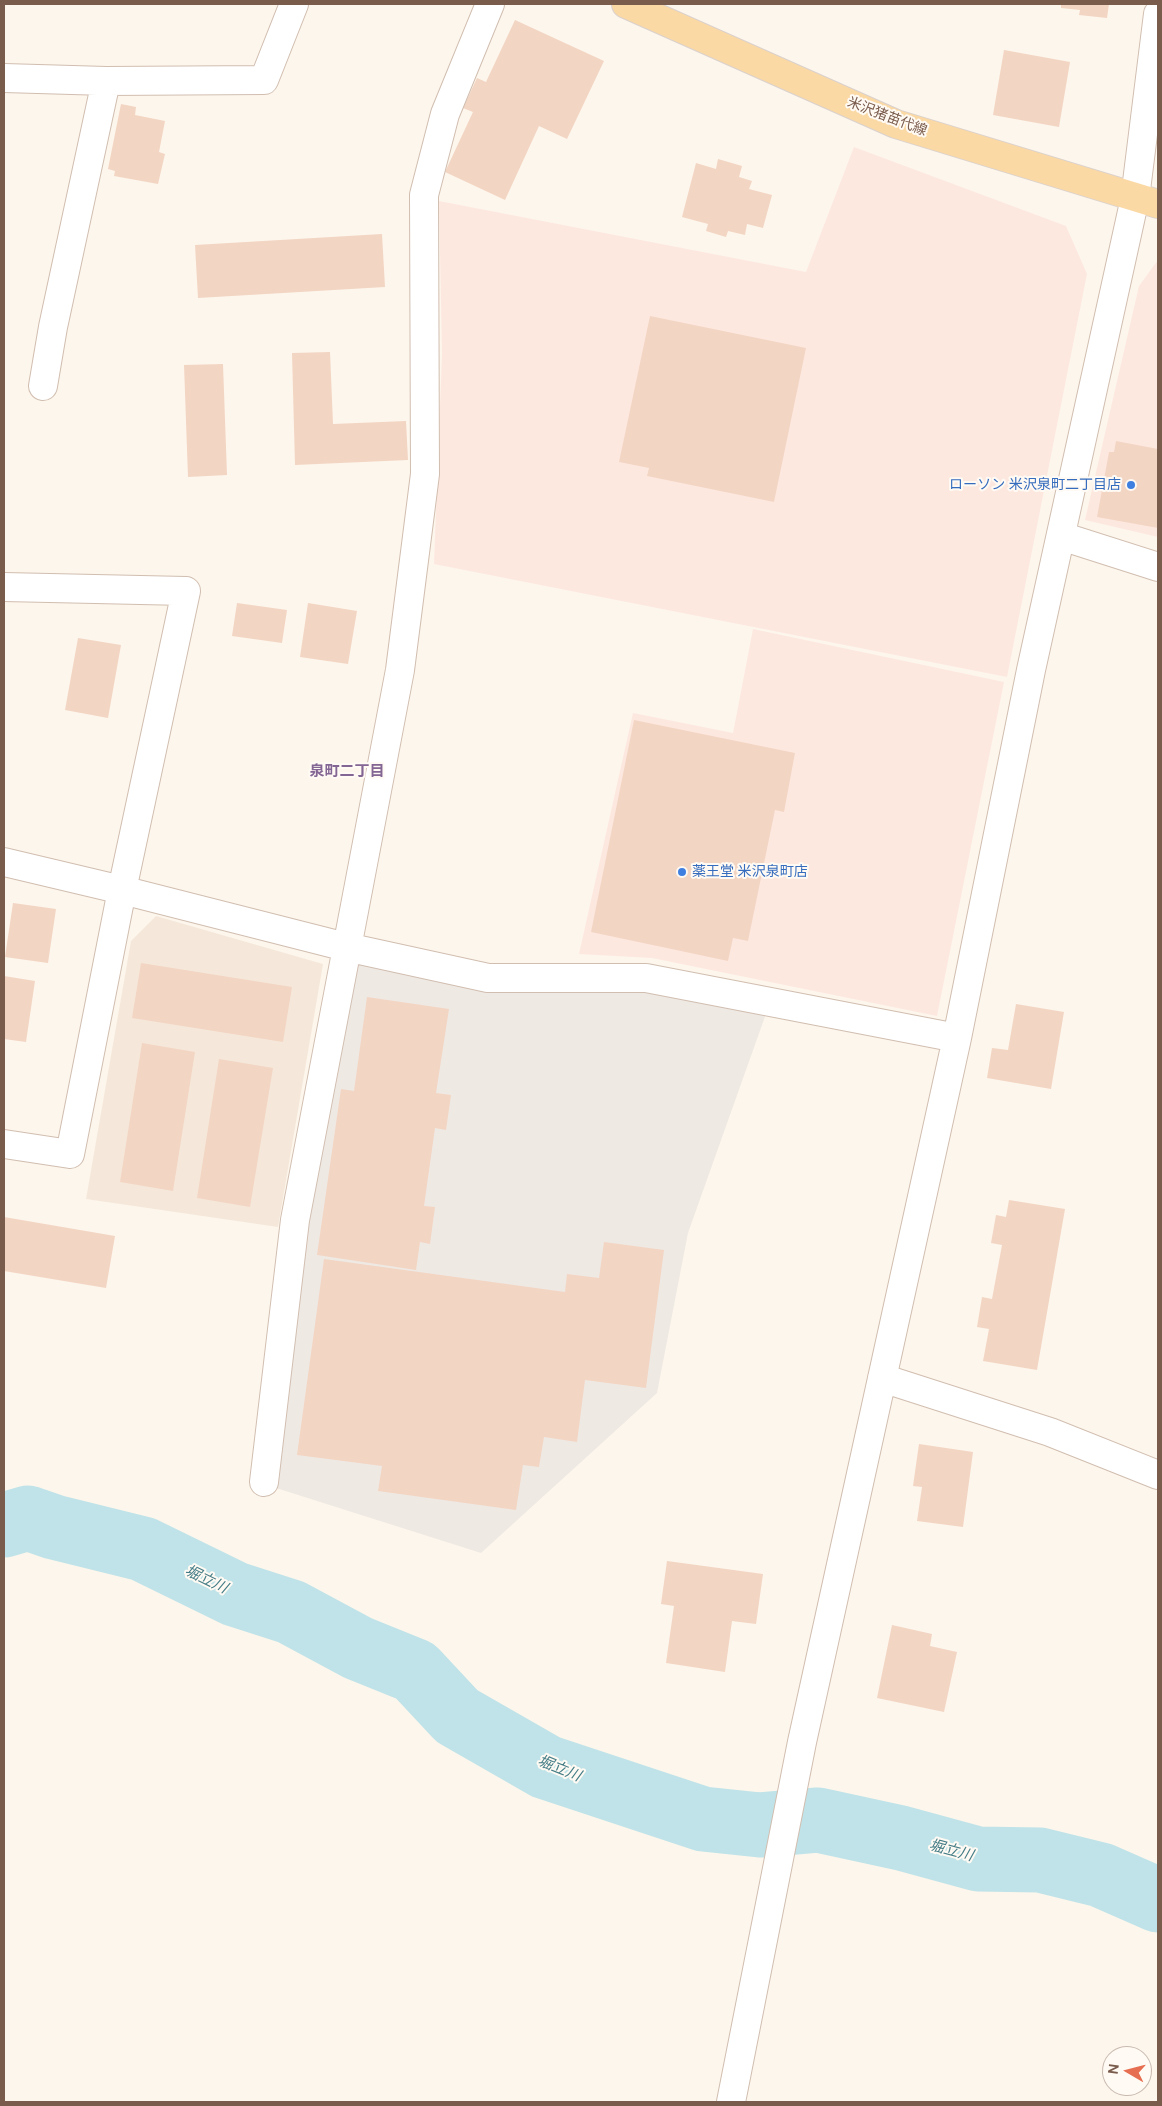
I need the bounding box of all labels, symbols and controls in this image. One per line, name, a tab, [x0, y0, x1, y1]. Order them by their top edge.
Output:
street label: 米沢猪苗代線	[845, 94, 929, 140]
place label: ローソン 米沢泉町二丁目店	[949, 477, 1121, 493]
marker: ローソン 米沢泉町二丁目店	[1125, 479, 1137, 491]
district label: 泉町二丁目	[310, 763, 384, 781]
place label: 薬王堂 米沢泉町店	[692, 864, 808, 880]
marker: 薬王堂 米沢泉町店	[676, 866, 688, 878]
water label: 堀立川	[182, 1562, 230, 1598]
water label: 堀立川	[535, 1752, 583, 1786]
water label: 堀立川	[927, 1836, 975, 1866]
north arrow	[1102, 2046, 1152, 2096]
text: N	[1104, 2063, 1123, 2075]

